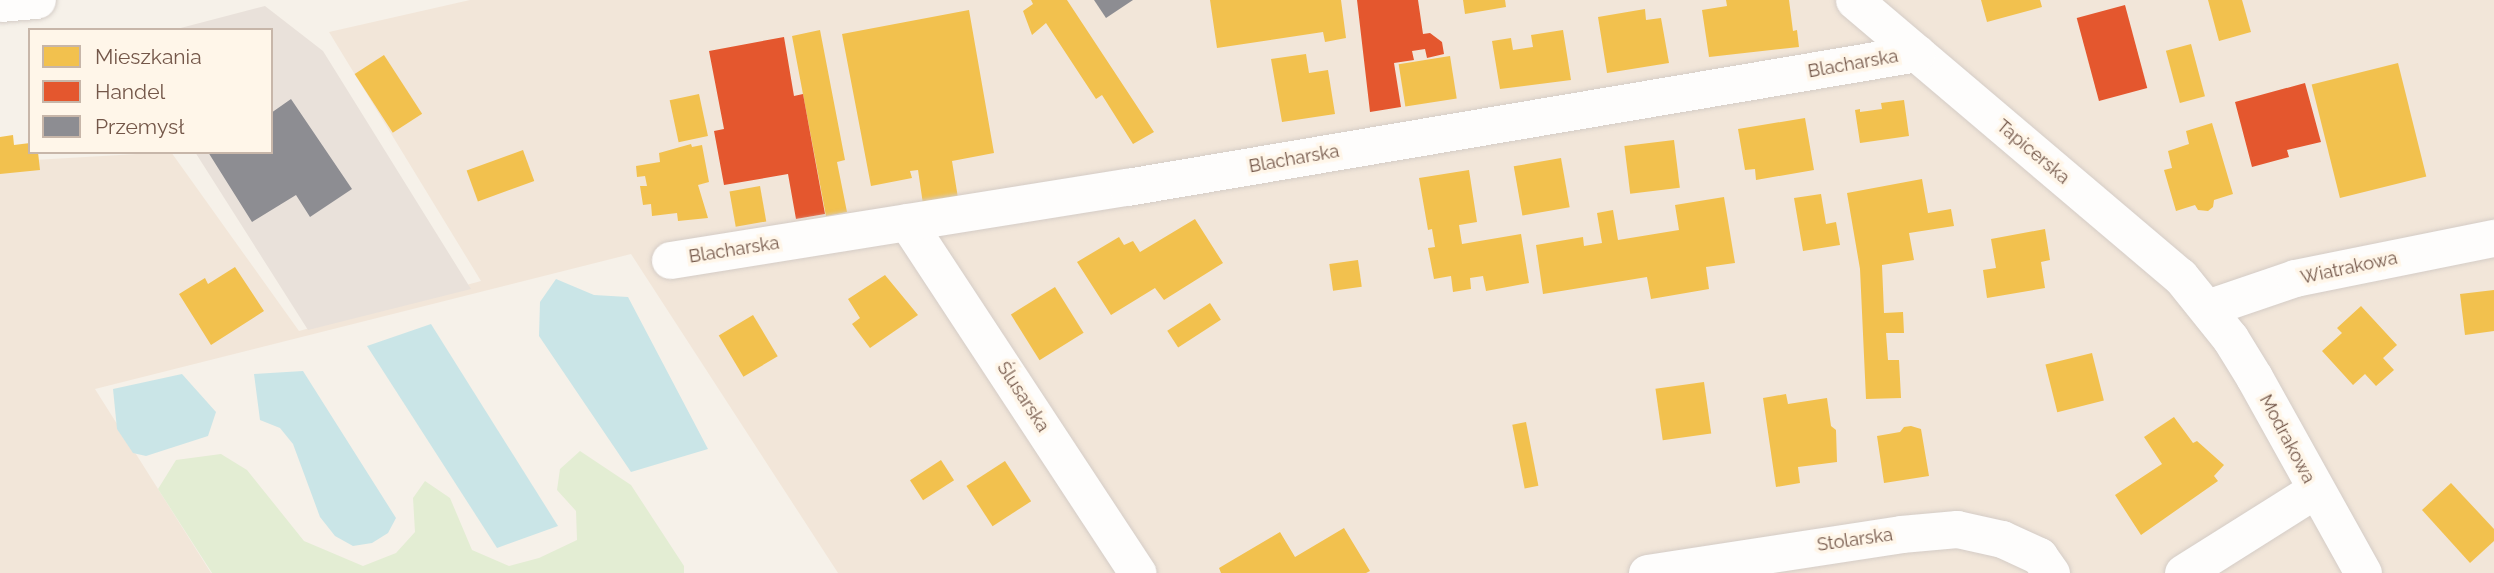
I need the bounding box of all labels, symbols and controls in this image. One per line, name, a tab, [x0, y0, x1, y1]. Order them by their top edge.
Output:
legend	[28, 28, 273, 154]
text: Mieszkania	[95, 44, 202, 69]
street label: Blacharska	[1806, 45, 1900, 83]
text: Handel	[95, 79, 165, 104]
text: Przemysł	[95, 114, 184, 139]
street label: Tapicerska	[1992, 115, 2074, 189]
street label: Blacharska	[1247, 140, 1341, 178]
street label: Blacharska	[687, 232, 781, 268]
street label: Wiatrakowa	[2299, 247, 2399, 289]
street label: Ślusarska	[992, 358, 1054, 436]
street label: Modrakowa	[2255, 391, 2319, 487]
street label: Stolarska	[1816, 524, 1894, 556]

